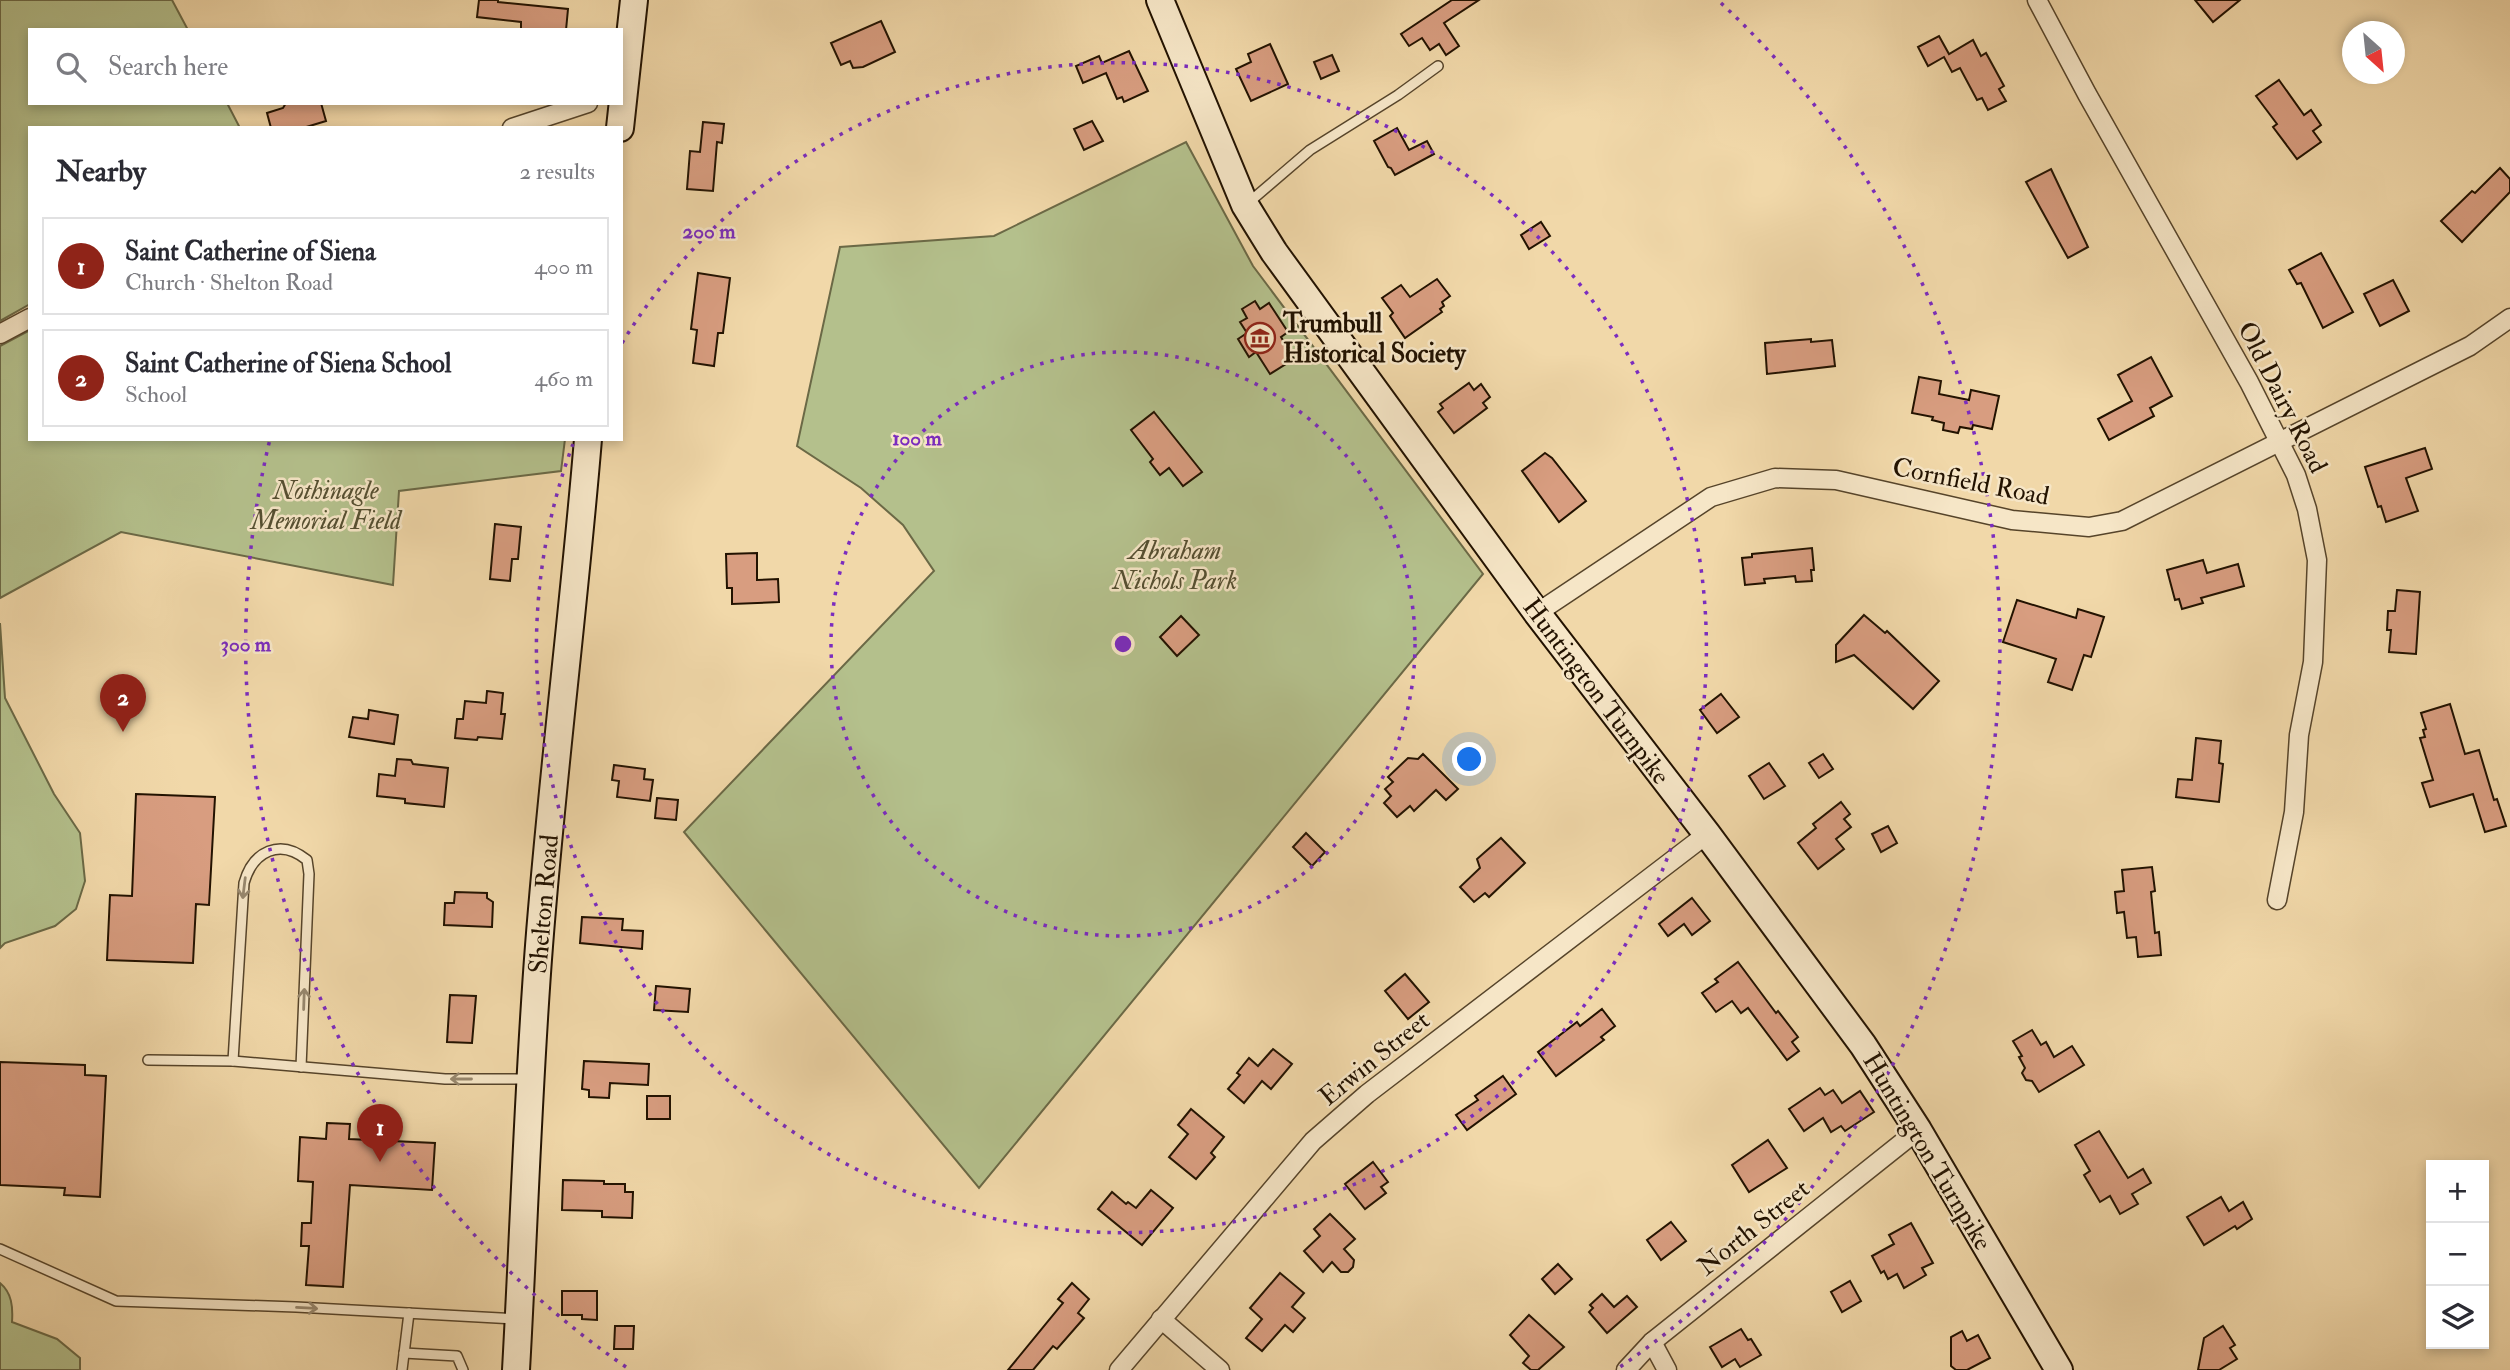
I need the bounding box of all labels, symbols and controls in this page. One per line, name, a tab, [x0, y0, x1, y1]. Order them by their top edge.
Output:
north arrow	[2342, 21, 2405, 84]
search box	[28, 28, 623, 105]
icon: search	[52, 48, 90, 86]
text: Search here	[108, 51, 228, 83]
text: Nearby	[56, 153, 146, 190]
text: 2 results	[520, 157, 595, 186]
text: 200 m	[683, 218, 736, 245]
text: Saint Catherine of Siena	[125, 236, 376, 268]
text: 1	[77, 252, 85, 281]
text: 400 m	[534, 252, 593, 281]
text: Church · Shelton Road	[125, 268, 333, 297]
place label: Trumbull Historical Society	[1282, 308, 1467, 371]
street label: Old Dairy Road	[2230, 316, 2334, 479]
museum icon: Trumbull Historical Society	[1243, 321, 1277, 355]
text: Saint Catherine of Siena School	[125, 348, 451, 380]
text: 2	[75, 364, 87, 393]
text: 460 m	[535, 364, 593, 393]
text: School	[125, 380, 187, 409]
text: 100 m	[892, 425, 943, 452]
street label: Cornfield Road	[1890, 451, 2052, 513]
park label: Nothinagle Memorial Field	[249, 475, 403, 537]
park label: Abraham Nichols Park	[1111, 535, 1237, 597]
street label: Huntington Turnpike	[1515, 592, 1677, 792]
text: 300 m	[221, 631, 272, 658]
centre of rings	[1111, 632, 1135, 656]
pin: 2	[100, 674, 146, 732]
your location	[1452, 742, 1486, 776]
street label: Shelton Road	[522, 833, 566, 975]
one-way arrow	[238, 876, 251, 899]
one-way arrow	[298, 988, 311, 1010]
street label: Erwin Street	[1313, 1005, 1436, 1113]
street label: Huntington Turnpike	[1855, 1047, 1999, 1257]
one-way arrow	[450, 1072, 473, 1086]
pin: 1	[357, 1104, 403, 1162]
map controls	[2426, 1160, 2489, 1349]
button: +	[2426, 1160, 2489, 1223]
street label: North Street	[1691, 1173, 1816, 1283]
button: −	[2426, 1223, 2489, 1286]
button: layers	[2426, 1286, 2489, 1349]
one-way arrow	[296, 1301, 319, 1314]

